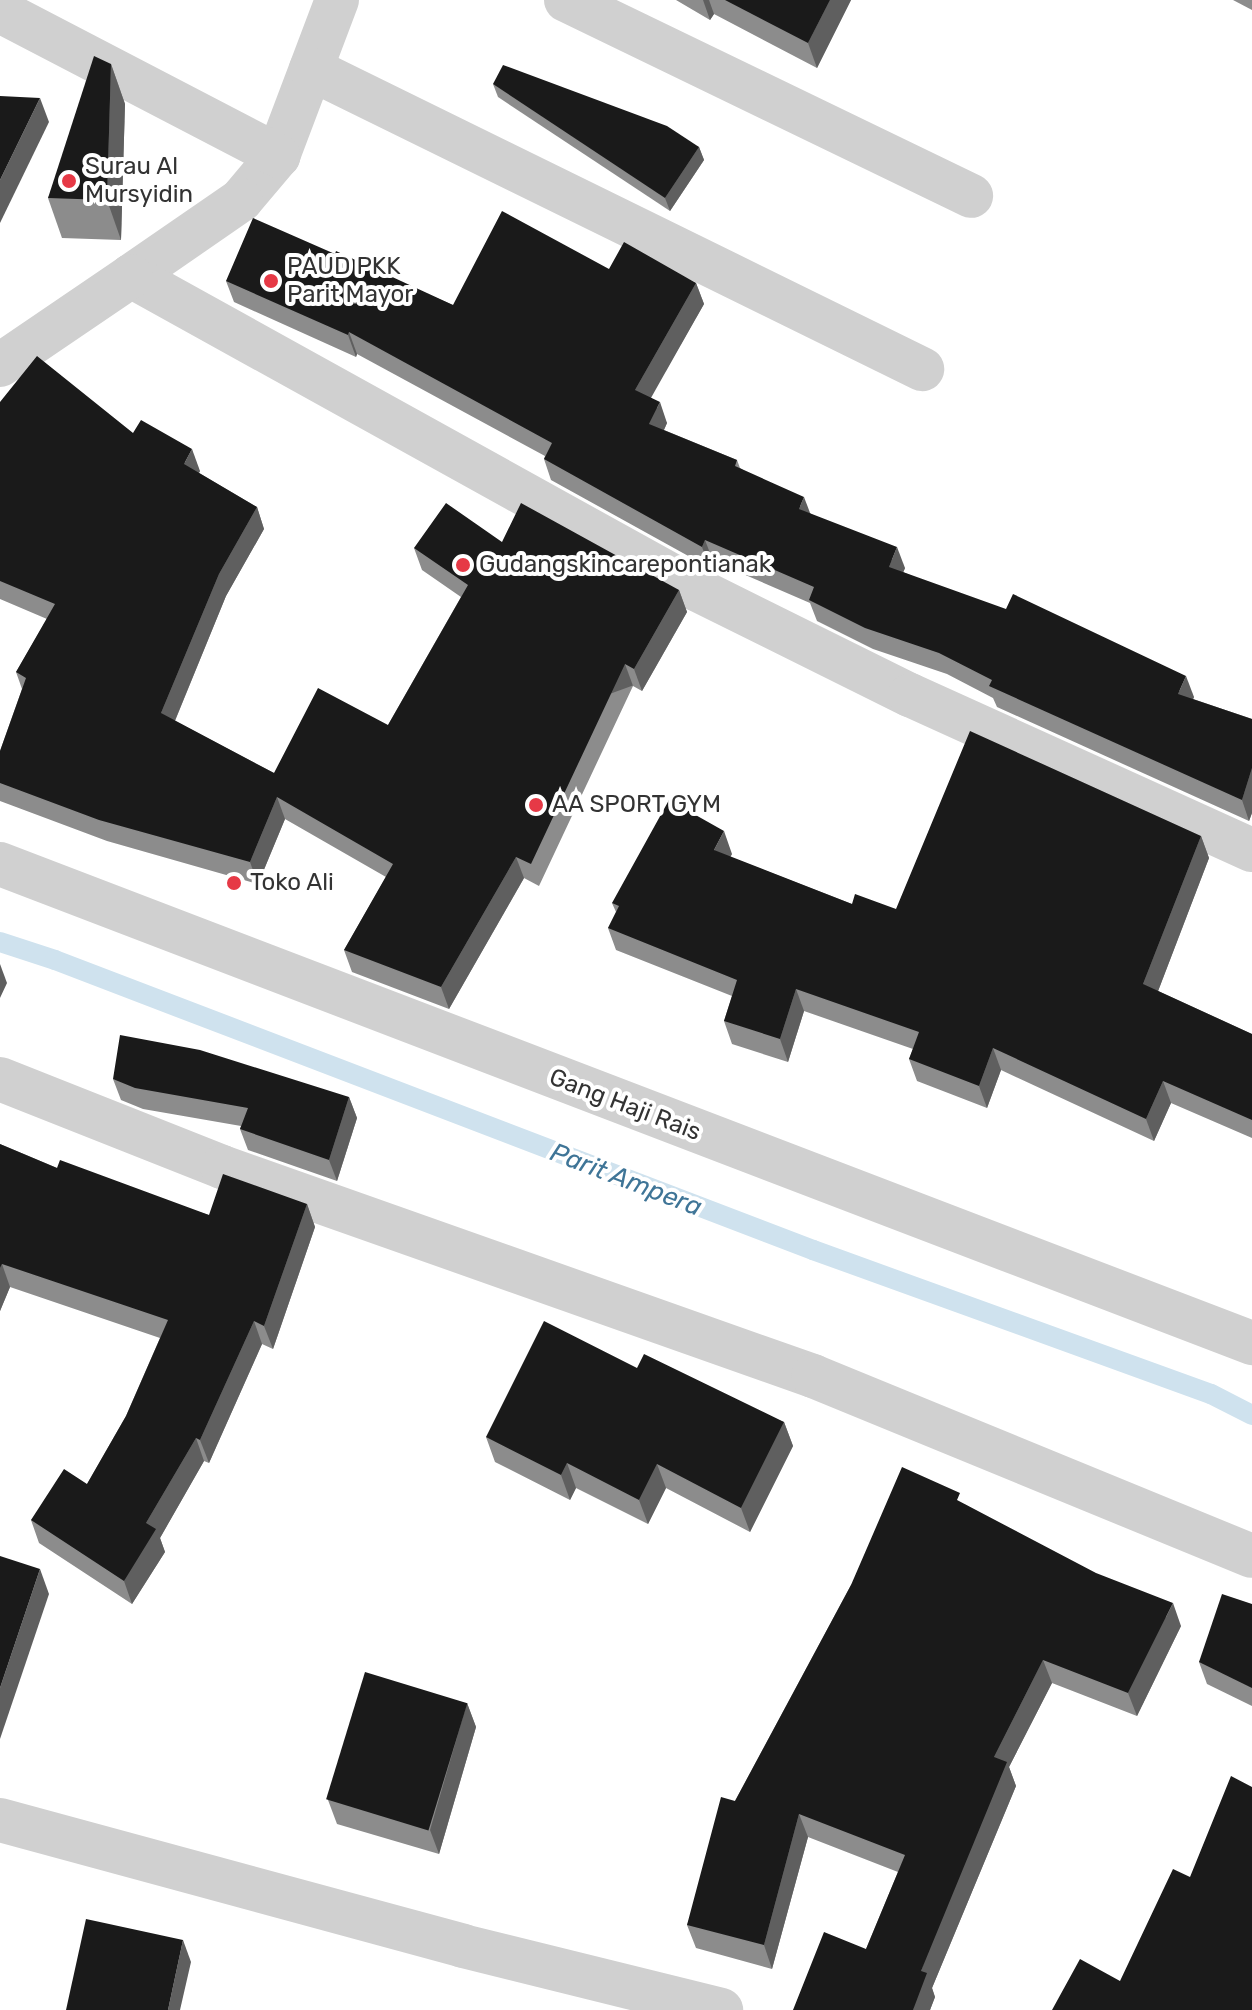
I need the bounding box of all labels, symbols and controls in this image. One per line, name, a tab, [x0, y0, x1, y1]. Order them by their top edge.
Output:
place label: Surau Al Mursyidin	[85, 153, 193, 209]
marker: Surau Al Mursyidin	[60, 172, 78, 190]
place label: PAUD PKK Parit Mayor	[287, 253, 413, 309]
marker: PAUD PKK Parit Mayor	[262, 272, 280, 290]
place label: Gudangskincarepontianak	[479, 551, 771, 579]
marker: Gudangskincarepontianak	[454, 556, 472, 574]
place label: AA SPORT GYM	[552, 791, 722, 819]
marker: AA SPORT GYM	[527, 796, 545, 814]
place label: Toko Ali	[250, 869, 335, 897]
marker: Toko Ali	[225, 874, 243, 892]
street label: Gang Haji Rais	[545, 1063, 705, 1147]
water label: Parit Ampera	[546, 1137, 706, 1223]

